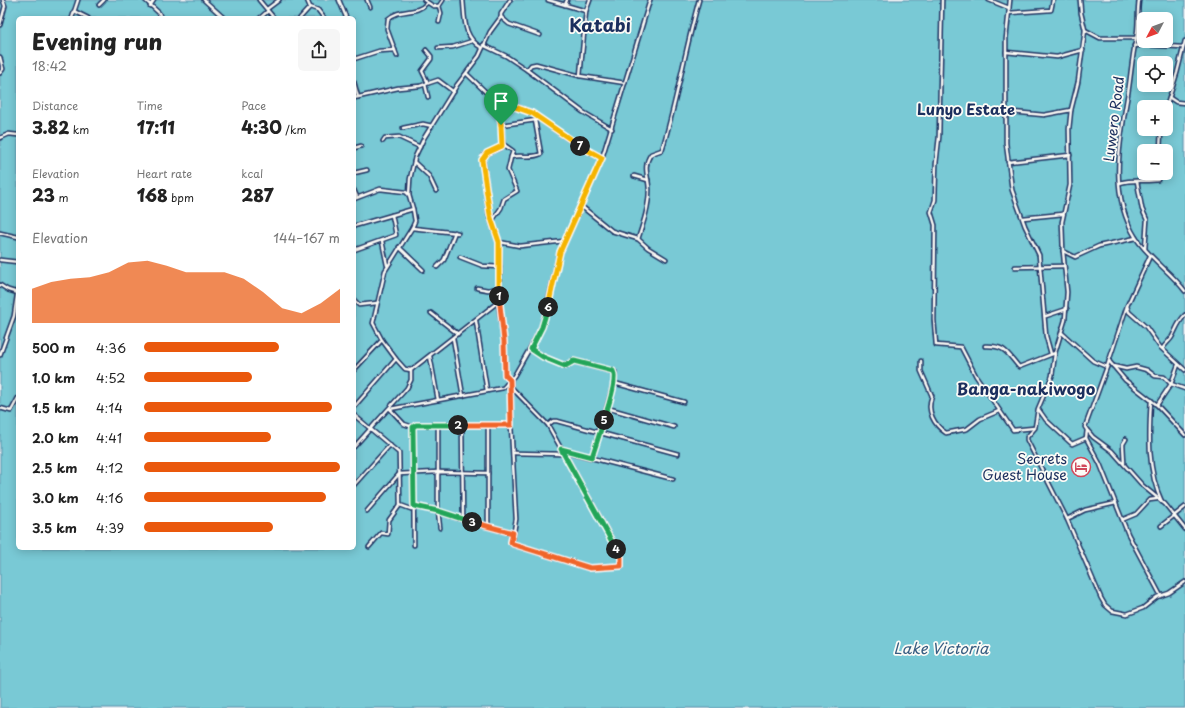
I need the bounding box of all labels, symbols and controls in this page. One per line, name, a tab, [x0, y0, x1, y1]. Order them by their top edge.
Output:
district label: Katabi	[569, 11, 631, 38]
north arrow	[1137, 12, 1173, 48]
map controls	[1137, 12, 1173, 180]
text: Evening run	[32, 24, 162, 57]
button: share	[298, 29, 340, 71]
text: 18:42	[32, 56, 67, 75]
button: locate	[1137, 56, 1173, 92]
street label: Luwero Road	[1098, 75, 1129, 163]
pin	[484, 84, 518, 125]
icon: arrive	[490, 90, 512, 112]
text: Distance	[32, 97, 78, 114]
text: Time	[137, 97, 163, 114]
text: Pace	[241, 97, 266, 114]
district label: Lunyo Estate	[917, 97, 1015, 120]
button: +	[1137, 100, 1173, 136]
text: 3.82	[32, 114, 69, 140]
text: 17:11	[137, 114, 175, 140]
text: 4:30	[241, 114, 282, 140]
text: km	[69, 121, 89, 138]
text: /km	[282, 121, 306, 138]
pin: 7	[570, 136, 590, 156]
text: 7	[577, 137, 583, 154]
button: −	[1137, 144, 1173, 180]
text: Elevation	[32, 165, 79, 182]
text: Heart rate	[137, 165, 192, 182]
text: kcal	[241, 165, 263, 182]
text: 23	[32, 182, 55, 208]
text: 168	[137, 182, 168, 208]
text: 287	[241, 182, 274, 208]
text: m	[55, 189, 69, 206]
text: bpm	[168, 189, 194, 206]
text: Elevation	[32, 228, 88, 247]
text: 144–167 m	[273, 228, 340, 247]
pin: 1	[489, 286, 509, 306]
text: 1	[496, 287, 502, 304]
pin: 6	[538, 297, 558, 317]
text: 6	[544, 298, 552, 315]
text: 500 m	[32, 338, 75, 357]
text: 4:36	[96, 338, 126, 357]
text: 1.0 km	[32, 368, 75, 387]
text: 4:52	[96, 368, 125, 387]
district label: Banga-nakiwogo	[957, 376, 1096, 400]
text: 1.5 km	[32, 398, 75, 417]
text: 4:14	[96, 398, 123, 417]
pin: 5	[594, 410, 614, 430]
text: 5	[600, 411, 608, 428]
pin: 2	[448, 415, 468, 435]
text: 2	[454, 416, 462, 433]
text: 2.0 km	[32, 428, 79, 447]
text: 4:41	[96, 428, 122, 447]
place label: Secrets Guest House	[982, 448, 1067, 485]
hotel icon: Secrets Guest House	[1070, 456, 1092, 478]
text: 2.5 km	[32, 458, 77, 477]
text: 4:12	[96, 458, 123, 477]
text: 3.0 km	[32, 488, 79, 507]
text: 4:16	[96, 488, 123, 507]
pin: 3	[462, 512, 482, 532]
text: 3	[468, 513, 476, 530]
text: 3.5 km	[32, 518, 77, 537]
text: 4:39	[96, 518, 124, 537]
pin: 4	[606, 539, 626, 559]
text: 4	[612, 540, 620, 557]
water label: Lake Victoria	[894, 636, 989, 659]

